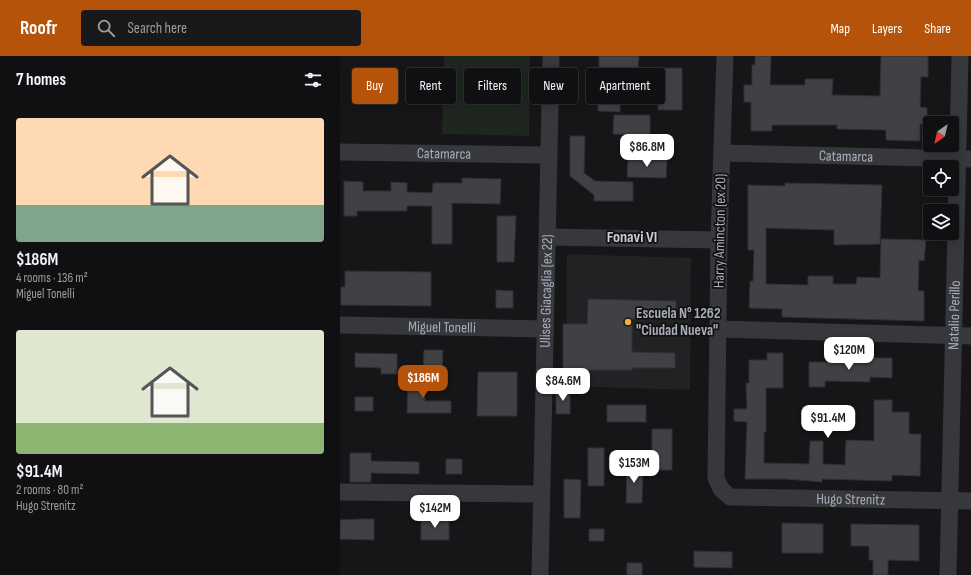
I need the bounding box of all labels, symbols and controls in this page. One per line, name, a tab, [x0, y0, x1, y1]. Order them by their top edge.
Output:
search box	[81, 10, 361, 46]
text: Roofr	[20, 17, 57, 40]
icon: search	[95, 17, 117, 39]
text: Search here	[127, 19, 187, 38]
text: Map	[830, 20, 850, 37]
text: Layers	[872, 20, 902, 37]
text: Share	[924, 20, 951, 37]
chip: Buy	[352, 68, 398, 104]
chip: Rent	[406, 68, 456, 104]
chip: Filters	[464, 68, 521, 104]
chip: New	[529, 68, 578, 104]
chip: Apartment	[586, 68, 665, 104]
icon: filters	[302, 69, 324, 91]
text: 7 homes	[16, 70, 66, 90]
north arrow	[923, 116, 959, 152]
map controls	[923, 116, 959, 240]
pin: $86.8M	[614, 134, 680, 168]
text: $86.8M	[629, 139, 665, 155]
icon: home	[134, 144, 206, 216]
street label: Catamarca	[417, 144, 471, 163]
street label: Catamarca	[819, 146, 874, 166]
button: locate	[923, 160, 959, 196]
street label: Harry Amincton (ex 20)	[710, 174, 730, 288]
button: layers	[923, 204, 959, 240]
district label: Fonavi VI	[607, 228, 657, 247]
street label: Ulises Giacaglia (ex 22)	[535, 234, 557, 348]
text: $186M	[16, 250, 58, 270]
text: 4 rooms · 136 m²	[16, 270, 88, 286]
street label: Natalio Perillo	[944, 280, 964, 350]
text: Miguel Tonelli	[16, 286, 75, 302]
place label: Escuela N° 1262 "Ciudad Nueva"	[636, 304, 720, 340]
street label: Miguel Tonelli	[408, 317, 476, 337]
marker: Escuela N° 1262 "Ciudad Nueva"	[623, 317, 633, 327]
pin: $120M	[821, 337, 877, 371]
text: $120M	[833, 342, 865, 358]
icon: home	[134, 356, 206, 428]
pin: $186M	[395, 365, 451, 399]
pin: $84.6M	[530, 368, 596, 402]
text: $186M	[407, 370, 439, 386]
text: $84.6M	[545, 373, 581, 389]
pin: $91.4M	[795, 405, 861, 439]
text: $91.4M	[810, 410, 846, 426]
pin: $153M	[606, 450, 662, 484]
text: $153M	[618, 455, 650, 471]
text: $91.4M	[16, 462, 62, 482]
text: 2 rooms · 80 m²	[16, 482, 83, 498]
street label: Hugo Strenitz	[816, 489, 886, 509]
pin: $142M	[407, 495, 463, 529]
text: Hugo Strenitz	[16, 498, 76, 514]
text: $142M	[419, 500, 451, 516]

